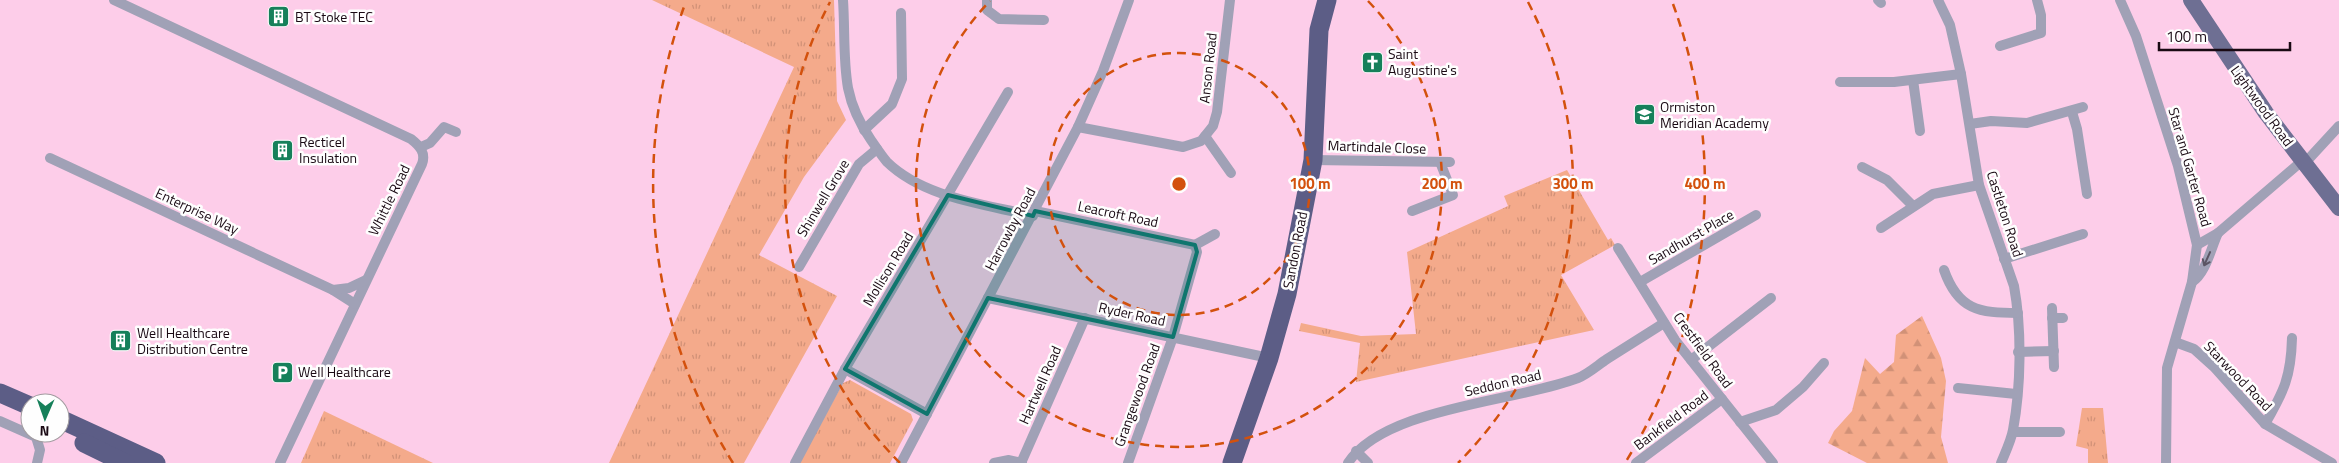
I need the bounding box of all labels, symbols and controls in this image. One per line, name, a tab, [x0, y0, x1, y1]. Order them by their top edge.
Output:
building icon: BT Stoke TEC	[267, 5, 291, 29]
place label: BT Stoke TEC	[295, 6, 373, 27]
scale bar	[2159, 20, 2290, 52]
text: 100 m	[2166, 25, 2207, 48]
street label: Anson Road	[1193, 32, 1222, 104]
place label: Saint Augustine's	[1388, 43, 1457, 80]
church icon: Saint Augustine's	[1360, 50, 1384, 74]
street label: Lightwood Road	[2226, 61, 2299, 151]
place label: Ormiston Meridian Academy	[1660, 96, 1769, 133]
school or university icon: Ormiston Meridian Academy	[1632, 103, 1656, 127]
street label: Star and Garter Road	[2163, 105, 2218, 229]
place label: Recticel Insulation	[299, 131, 357, 168]
street label: Martindale Close	[1327, 134, 1427, 159]
building icon: Recticel Insulation	[271, 138, 295, 162]
street label: Shinwell Grove	[791, 155, 854, 240]
street label: Whittle Road	[362, 161, 415, 239]
street label: Castleton Road	[1982, 168, 2029, 260]
text: 100 m	[1289, 172, 1331, 195]
text: 200 m	[1421, 172, 1463, 195]
text: 300 m	[1552, 172, 1594, 195]
text: 400 m	[1684, 172, 1726, 195]
centre of rings	[1170, 175, 1188, 193]
street label: Enterprise Way	[152, 182, 243, 239]
street label: Harrowby Road	[979, 183, 1040, 274]
street label: Leacroft Road	[1076, 195, 1160, 232]
street label: Sandhurst Place	[1644, 204, 1737, 270]
street label: Sandon Road	[1277, 210, 1312, 290]
street label: Mollison Road	[857, 228, 918, 310]
one-way arrow	[2201, 251, 2211, 266]
street label: Ryder Road	[1097, 296, 1168, 331]
street label: Crestfield Road	[1669, 307, 1738, 392]
place label: Well Healthcare Distribution Centre	[137, 322, 248, 359]
building icon: Well Healthcare Distribution Centre	[109, 329, 133, 353]
street label: Starwood Road	[2199, 336, 2277, 415]
street label: Grangewood Road	[1108, 340, 1165, 449]
street label: Hartwell Road	[1013, 342, 1066, 427]
parking icon: Well Healthcare	[270, 360, 294, 384]
place label: Well Healthcare	[298, 361, 391, 382]
street label: Seddon Road	[1463, 364, 1543, 401]
street label: Bankfield Road	[1629, 385, 1712, 455]
north arrow	[20, 393, 70, 443]
text: N	[39, 421, 50, 442]

